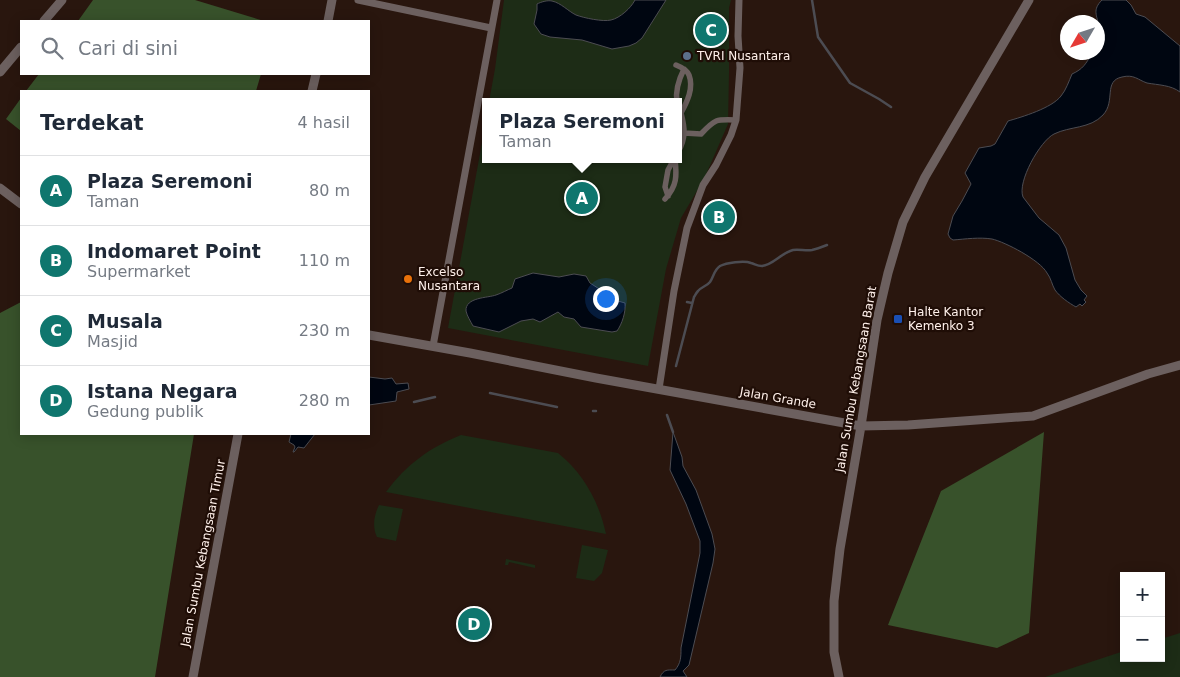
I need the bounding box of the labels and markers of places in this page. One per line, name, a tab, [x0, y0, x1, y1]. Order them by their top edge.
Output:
pin: C	[695, 11, 727, 49]
place label: TVRI Nusantara	[696, 49, 790, 63]
marker: TVRI Nusantara	[681, 50, 693, 62]
pin: A	[566, 179, 598, 217]
pin: B	[703, 198, 735, 236]
place label: Excelso Nusantara	[418, 265, 480, 293]
marker: Excelso Nusantara	[402, 273, 414, 285]
place label: Halte Kantor Kemenko 3	[908, 305, 983, 333]
marker: Halte Kantor Kemenko 3	[892, 313, 904, 325]
pin: D	[458, 605, 490, 643]

